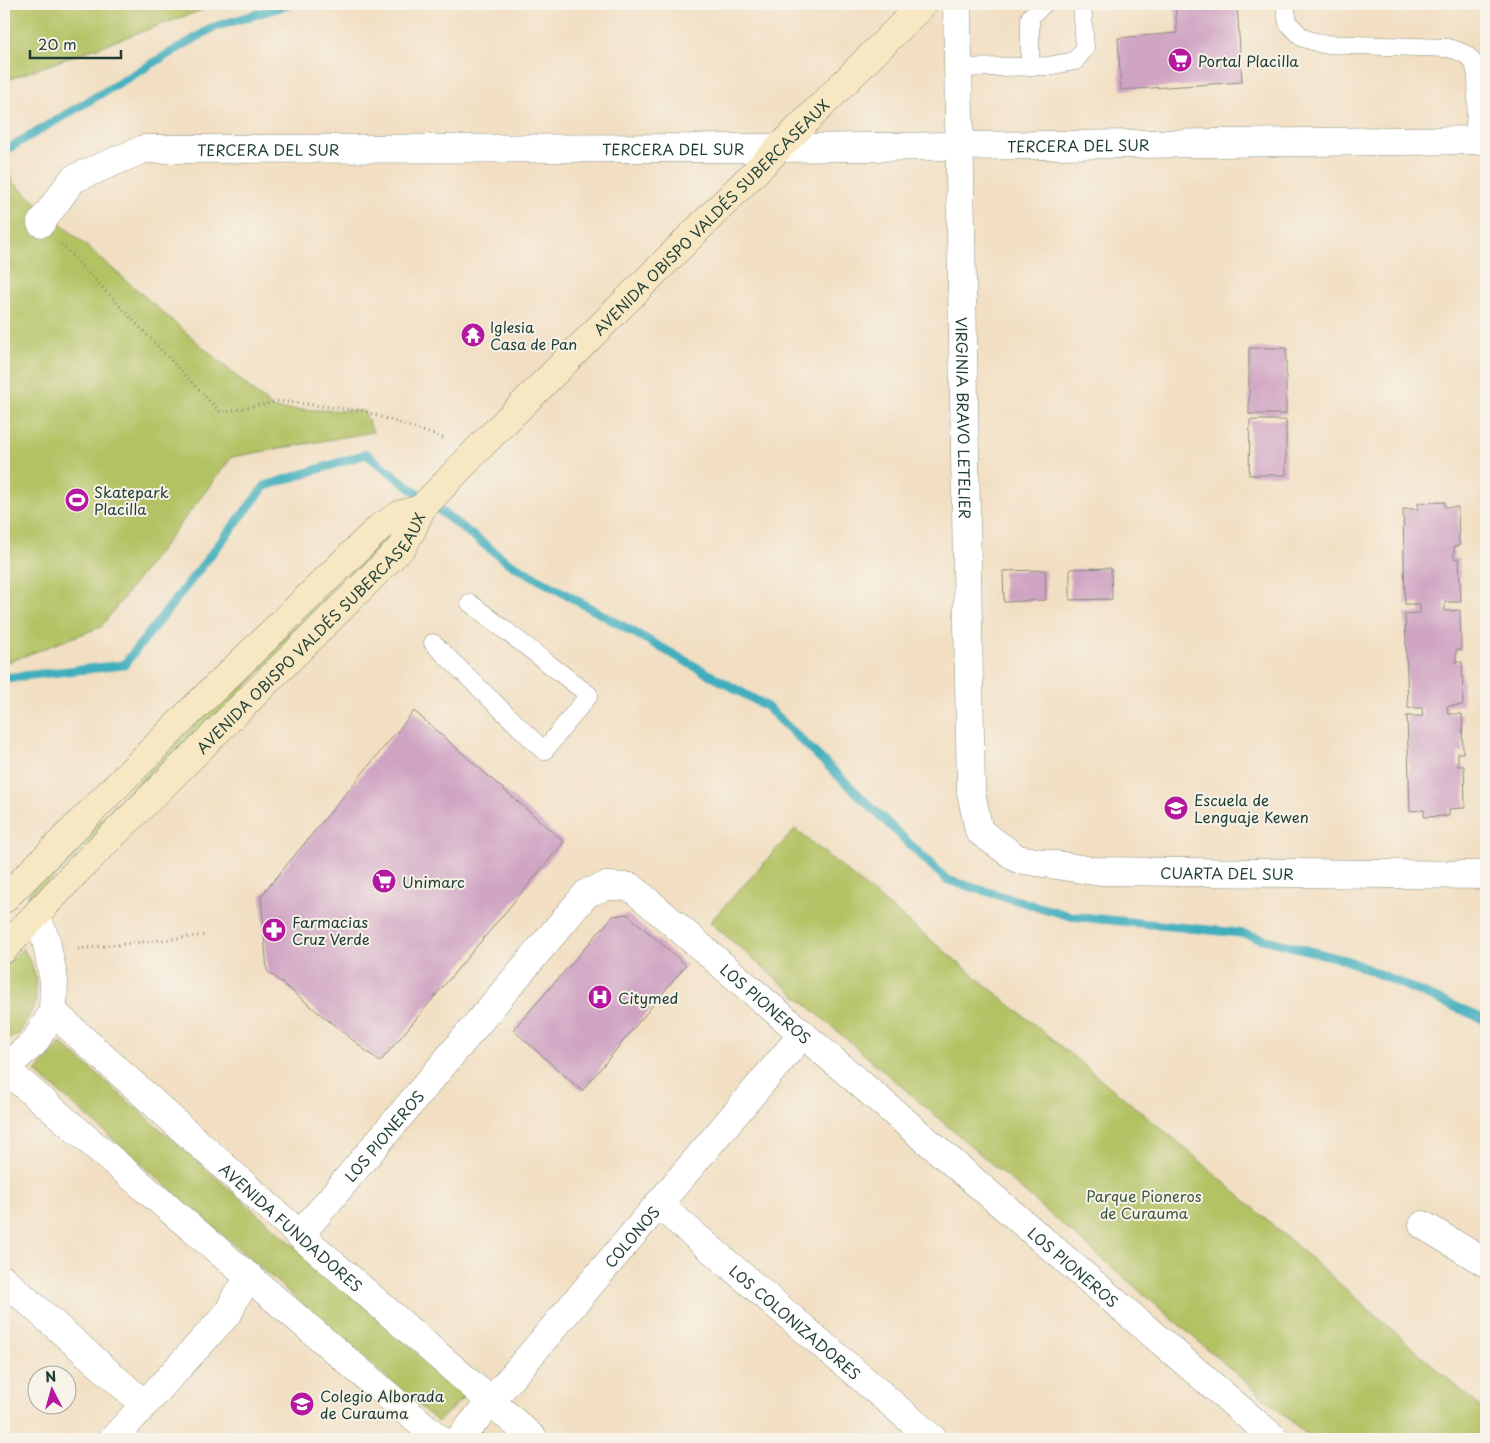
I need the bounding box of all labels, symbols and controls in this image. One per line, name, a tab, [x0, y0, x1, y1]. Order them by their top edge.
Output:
scale bar	[30, 28, 121, 60]
text: 20 m	[38, 32, 77, 55]
supermarket icon: Portal Placilla	[1167, 47, 1193, 73]
place label: Portal Placilla	[1198, 49, 1299, 72]
street label: AVENIDA OBISPO VALDÉS SUBERCASEAUX	[587, 93, 834, 340]
street label: TERCERA DEL SUR	[1007, 132, 1150, 157]
street label: TERCERA DEL SUR	[197, 137, 340, 160]
street label: TERCERA DEL SUR	[602, 137, 745, 160]
place label: Iglesia Casa de Pan	[490, 315, 577, 355]
street label: VIRGINIA BRAVO LETELIER	[951, 317, 978, 519]
temple icon: Iglesia Casa de Pan	[460, 322, 486, 348]
place label: Skatepark Placilla	[94, 480, 169, 520]
sports icon: Skatepark Placilla	[64, 487, 90, 513]
street label: AVENIDA OBISPO VALDÉS SUBERCASEAUX	[190, 509, 430, 758]
place label: Escuela de Lenguaje Kewen	[1194, 788, 1309, 828]
school or university icon: Escuela de Lenguaje Kewen	[1163, 795, 1189, 821]
street label: CUARTA DEL SUR	[1160, 860, 1294, 885]
supermarket icon: Unimarc	[371, 868, 397, 894]
place label: Unimarc	[402, 870, 465, 893]
place label: Farmacias Cruz Verde	[292, 910, 370, 950]
pharmacy icon: Farmacias Cruz Verde	[261, 917, 287, 943]
street label: LOS PIONEROS	[716, 957, 817, 1049]
hospital icon: Citymed	[587, 984, 613, 1010]
place label: Citymed	[618, 986, 678, 1009]
street label: LOS PIONEROS	[338, 1085, 429, 1186]
street label: AVENIDA FUNDADORES	[215, 1157, 368, 1297]
park label: Parque Pioneros de Curauma	[1086, 1184, 1202, 1224]
street label: COLONOS	[598, 1200, 664, 1272]
street label: LOS PIONEROS	[1023, 1221, 1124, 1312]
street label: LOS COLONIZADORES	[725, 1259, 866, 1384]
north arrow	[28, 1366, 78, 1416]
text: N	[44, 1366, 57, 1388]
place label: Colegio Alborada de Curauma	[320, 1384, 445, 1424]
school or university icon: Colegio Alborada de Curauma	[289, 1391, 315, 1417]

